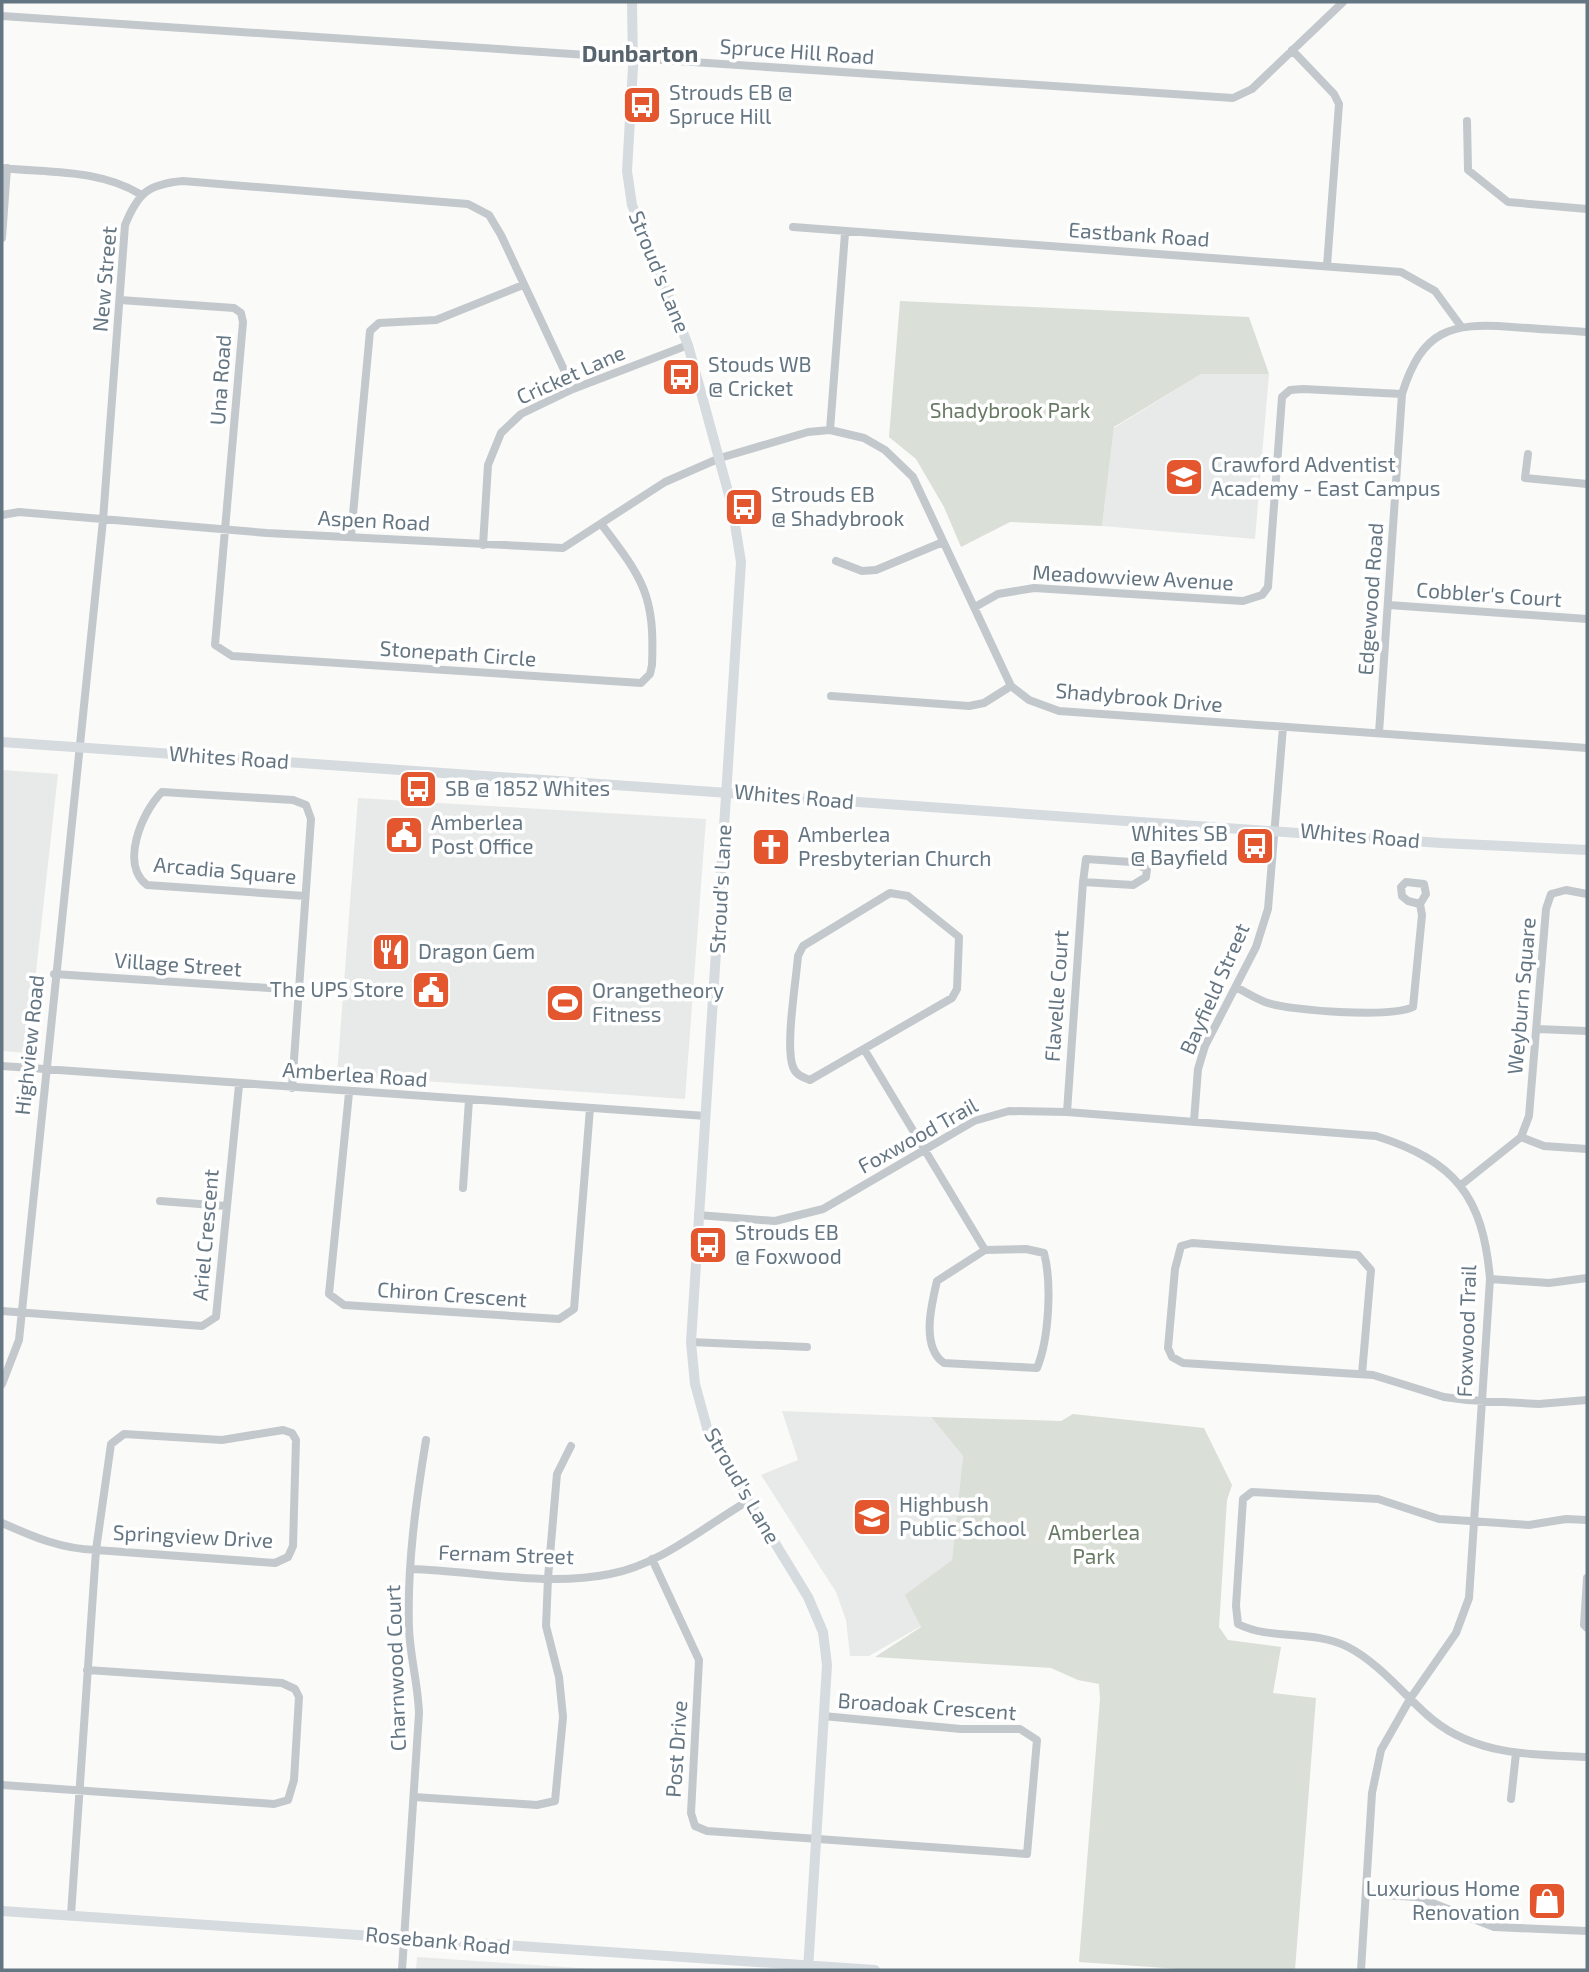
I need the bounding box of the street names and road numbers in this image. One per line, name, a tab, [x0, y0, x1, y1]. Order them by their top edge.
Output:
street label: Spruce Hill Road	[719, 33, 875, 68]
street label: Stroud's Lane	[625, 207, 696, 336]
street label: Eastbank Road	[1068, 216, 1210, 251]
street label: New Street	[86, 225, 121, 333]
street label: Una Road	[204, 334, 235, 426]
street label: Cricket Lane	[512, 339, 628, 409]
street label: Aspen Road	[317, 504, 431, 535]
street label: Edgewood Road	[1352, 522, 1387, 676]
street label: Meadowview Avenue	[1032, 559, 1234, 594]
street label: Cobbler's Court	[1416, 576, 1563, 611]
street label: Stonepath Circle	[379, 635, 537, 670]
street label: Shadybrook Drive	[1055, 677, 1224, 716]
street label: Whites Road	[168, 740, 290, 773]
street label: Whites Road	[733, 778, 855, 813]
street label: Whites Road	[1299, 817, 1421, 852]
street label: Stroud's Lane	[704, 824, 735, 954]
street label: Arcadia Square	[153, 851, 298, 888]
street label: Weyburn Square	[1501, 916, 1540, 1076]
street label: Bayfield Street	[1174, 919, 1254, 1058]
street label: Flavelle Court	[1038, 929, 1073, 1063]
street label: Village Street	[113, 947, 243, 980]
street label: Highview Road	[9, 974, 48, 1116]
street label: Amberlea Road	[282, 1056, 428, 1091]
street label: Foxwood Trail	[853, 1091, 982, 1178]
street label: Ariel Crescent	[186, 1168, 223, 1302]
street label: Foxwood Trail	[1451, 1263, 1480, 1398]
street label: Chiron Crescent	[376, 1276, 528, 1311]
street label: Stroud's Lane	[700, 1423, 786, 1547]
street label: Springview Drive	[112, 1519, 274, 1552]
street label: Fernam Street	[438, 1539, 574, 1568]
street label: Charnwood Court	[379, 1584, 410, 1752]
street label: Broadoak Crescent	[837, 1687, 1017, 1724]
street label: Post Drive	[660, 1699, 691, 1798]
street label: Rosebank Road	[364, 1921, 512, 1958]

